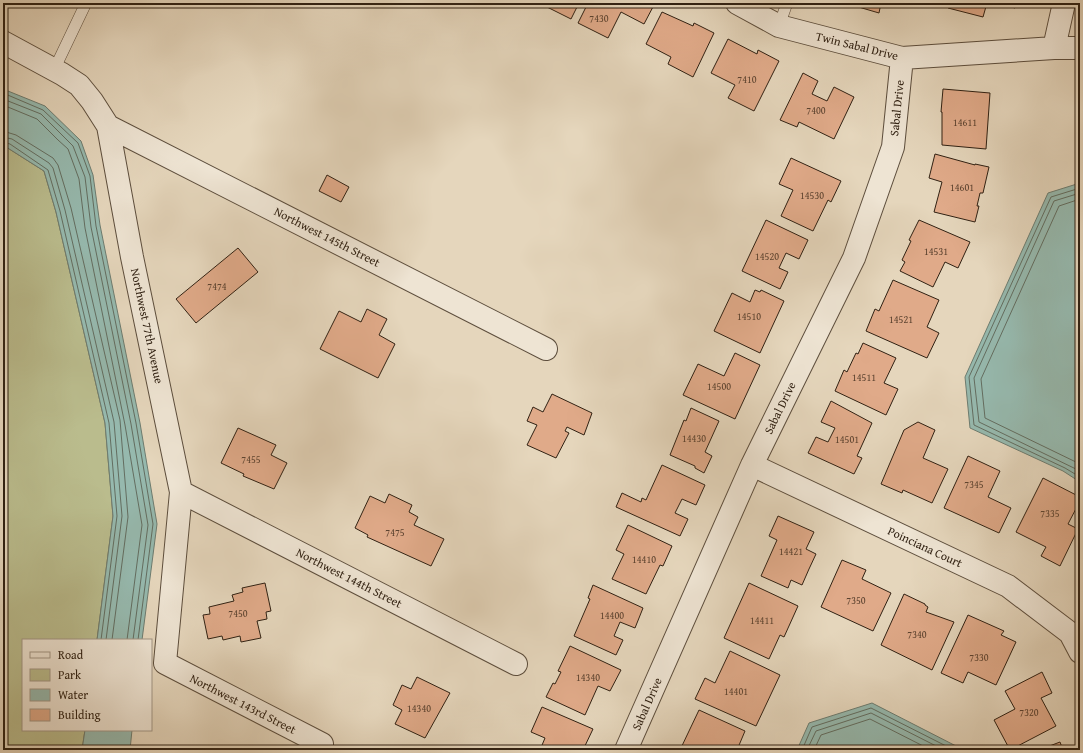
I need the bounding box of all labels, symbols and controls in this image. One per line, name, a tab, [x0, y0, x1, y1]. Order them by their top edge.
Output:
house number: 7430	[589, 11, 609, 26]
street label: Twin Sabal Drive	[814, 27, 900, 64]
house number: 7410	[737, 72, 757, 87]
street label: Sabal Drive	[885, 79, 908, 137]
house number: 7400	[806, 103, 826, 118]
house number: 14611	[953, 115, 977, 130]
house number: 14601	[950, 180, 974, 195]
house number: 14530	[800, 188, 824, 203]
street label: Northwest 145th Street	[271, 202, 384, 271]
house number: 14531	[924, 244, 948, 259]
house number: 14520	[755, 249, 779, 264]
street label: Northwest 77th Avenue	[127, 267, 168, 385]
house number: 7474	[207, 279, 227, 294]
house number: 14510	[737, 309, 761, 324]
house number: 14521	[889, 312, 913, 327]
house number: 14511	[852, 370, 876, 385]
street label: Sabal Drive	[760, 378, 800, 437]
house number: 14500	[707, 379, 731, 394]
house number: 14430	[682, 431, 706, 446]
house number: 14501	[835, 432, 859, 447]
house number: 7455	[241, 452, 261, 467]
house number: 7345	[964, 477, 984, 492]
house number: 7335	[1040, 506, 1060, 521]
street label: Poinciana Court	[885, 522, 966, 572]
house number: 7475	[385, 525, 405, 540]
street label: Northwest 144th Street	[293, 543, 406, 612]
house number: 14421	[779, 544, 803, 559]
house number: 14410	[632, 552, 656, 567]
house number: 7350	[846, 593, 866, 608]
house number: 7450	[228, 606, 248, 621]
house number: 14400	[600, 608, 624, 623]
house number: 14411	[750, 613, 774, 628]
house number: 7340	[907, 627, 927, 642]
legend	[22, 639, 152, 731]
text: Road	[58, 646, 84, 663]
house number: 7330	[969, 650, 989, 665]
text: Park	[58, 666, 82, 683]
street label: Northwest 143rd Street	[187, 669, 300, 738]
house number: 14340	[576, 670, 600, 685]
street label: Sabal Drive	[627, 674, 666, 733]
house number: 14401	[724, 684, 748, 699]
text: Water	[58, 686, 88, 703]
house number: 14340	[407, 701, 431, 716]
house number: 7320	[1019, 705, 1039, 720]
text: Building	[58, 706, 101, 723]

